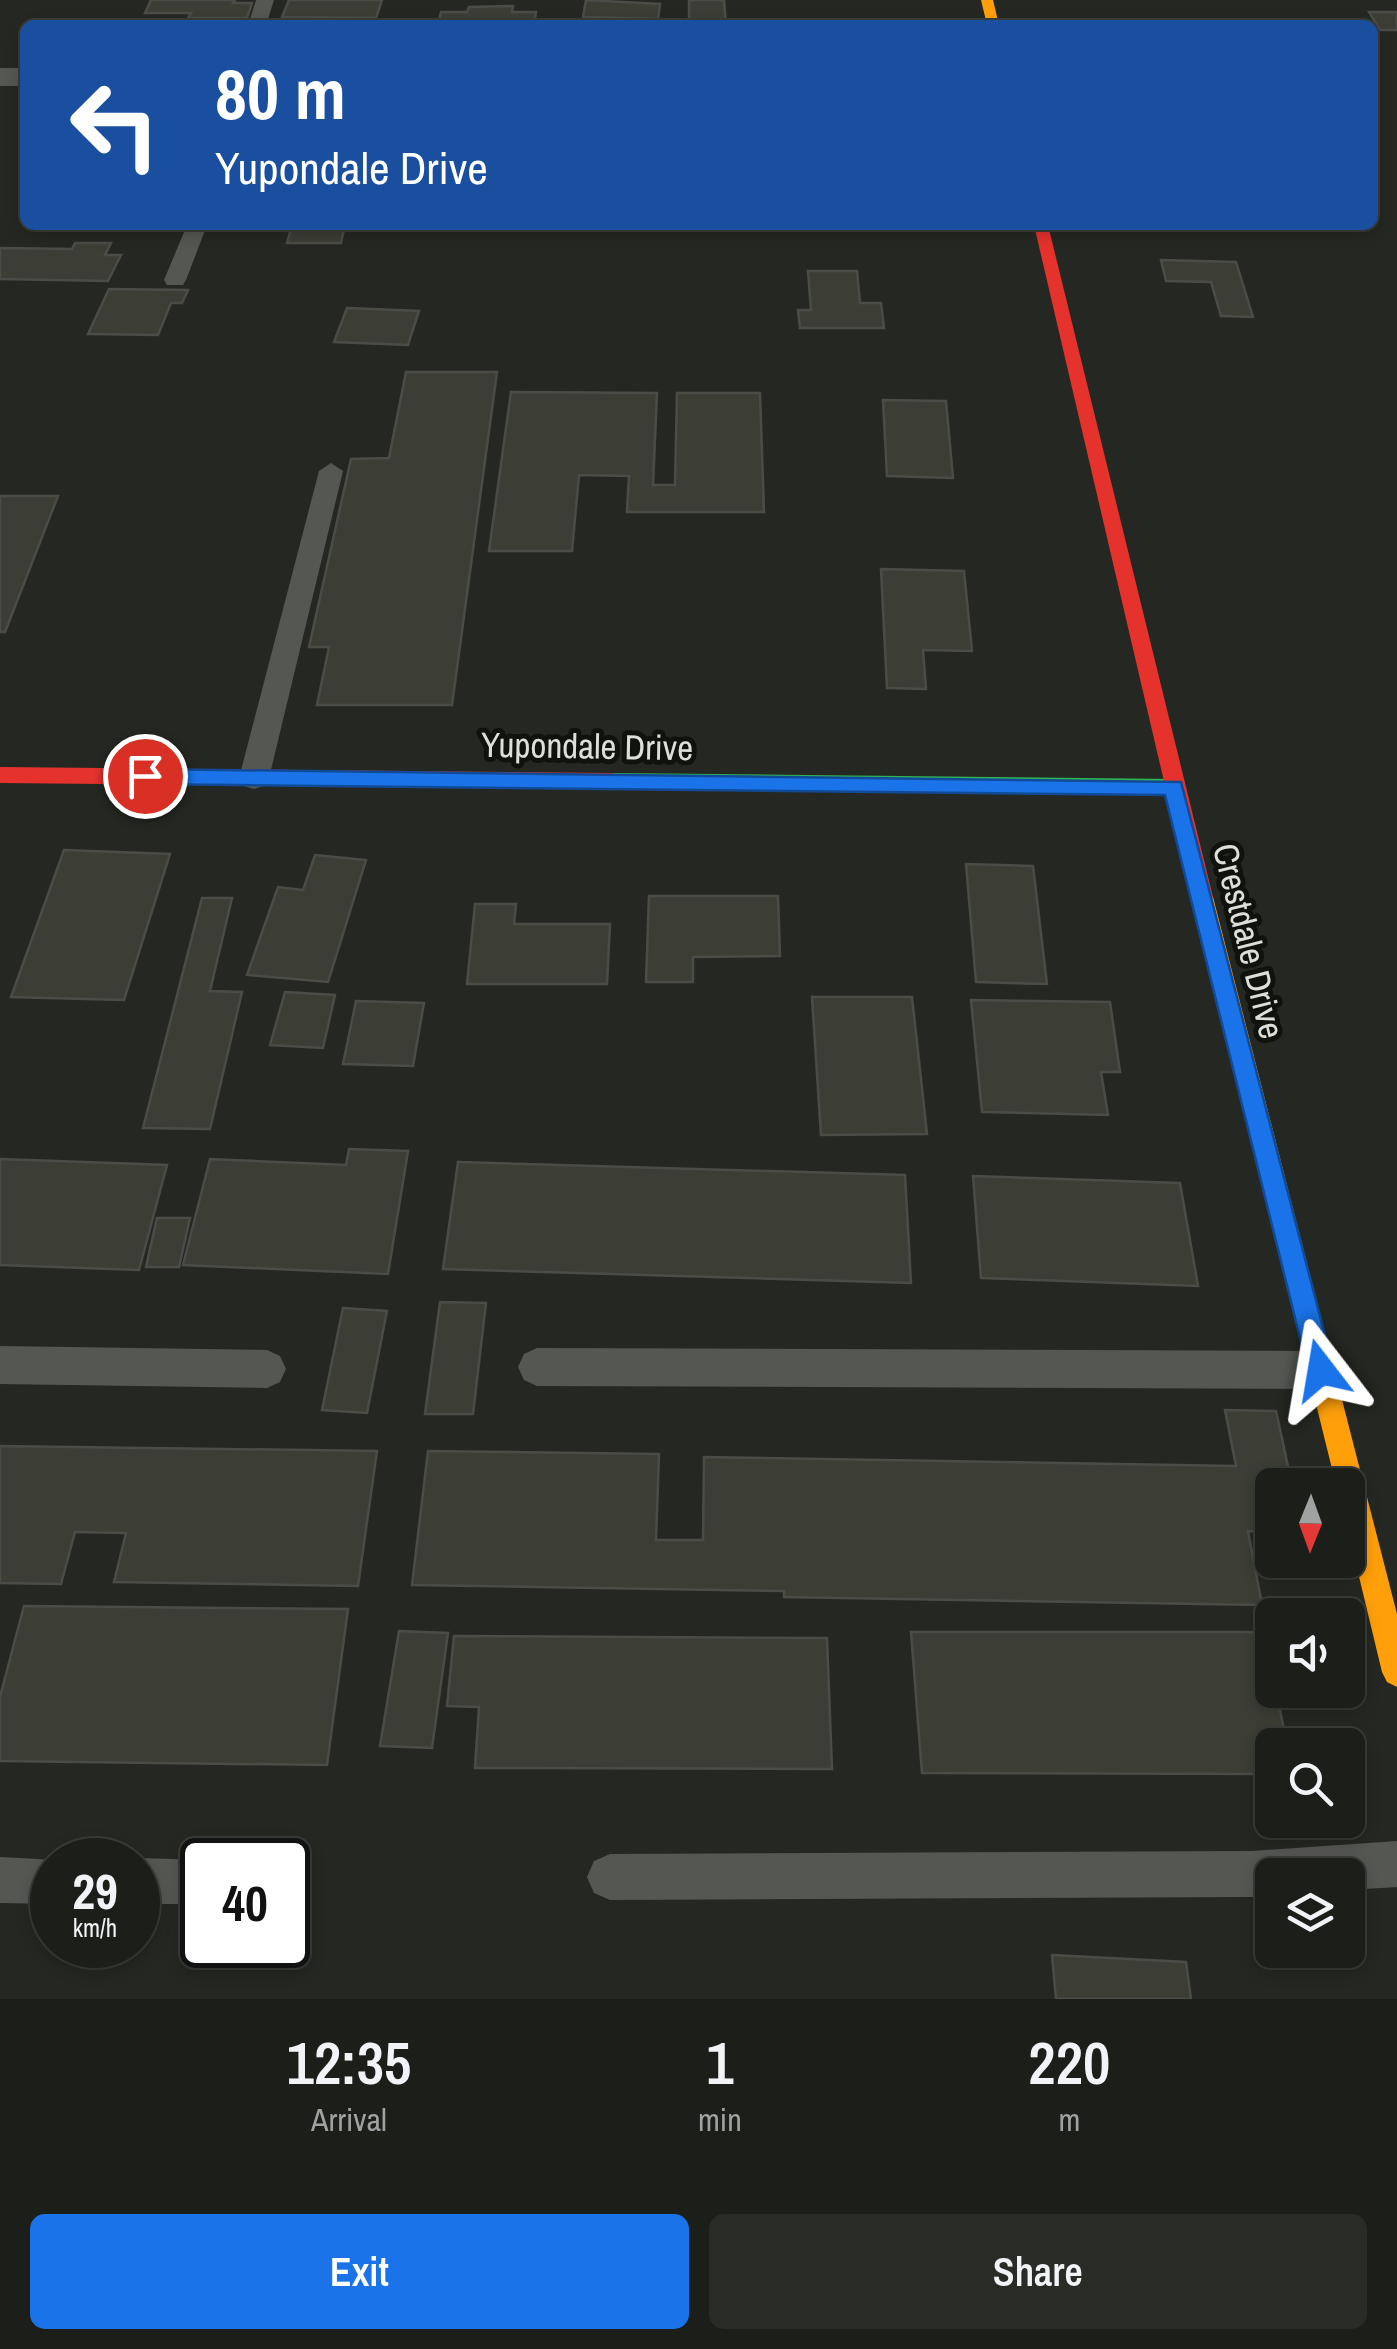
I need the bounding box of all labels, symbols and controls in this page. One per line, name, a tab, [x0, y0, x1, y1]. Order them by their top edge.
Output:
text: 80 m	[215, 47, 346, 141]
icon: left	[50, 60, 180, 190]
text: Yupondale Drive	[215, 137, 488, 198]
street label: Yupondale Drive	[480, 721, 694, 771]
pin	[103, 734, 188, 819]
icon: arrive	[118, 749, 173, 804]
street label: Crestdale Drive	[1202, 839, 1296, 1043]
position arrow	[1269, 1318, 1373, 1422]
north arrow	[1255, 1468, 1365, 1578]
map controls	[1255, 1468, 1365, 1968]
button: sound	[1255, 1598, 1365, 1708]
button: search	[1255, 1728, 1365, 1838]
speed limit sign: 40	[180, 1838, 310, 1968]
text: 29	[72, 1857, 118, 1925]
button: layers	[1255, 1858, 1365, 1968]
text: km/h	[73, 1911, 117, 1945]
text: 12:35	[287, 2022, 411, 2103]
text: 1	[706, 2022, 734, 2103]
text: 220	[1028, 2022, 1110, 2103]
text: Arrival	[311, 2098, 387, 2141]
text: min	[698, 2098, 742, 2141]
text: m	[1058, 2098, 1080, 2141]
button: Exit	[30, 2214, 689, 2329]
button: Share	[709, 2214, 1367, 2329]

